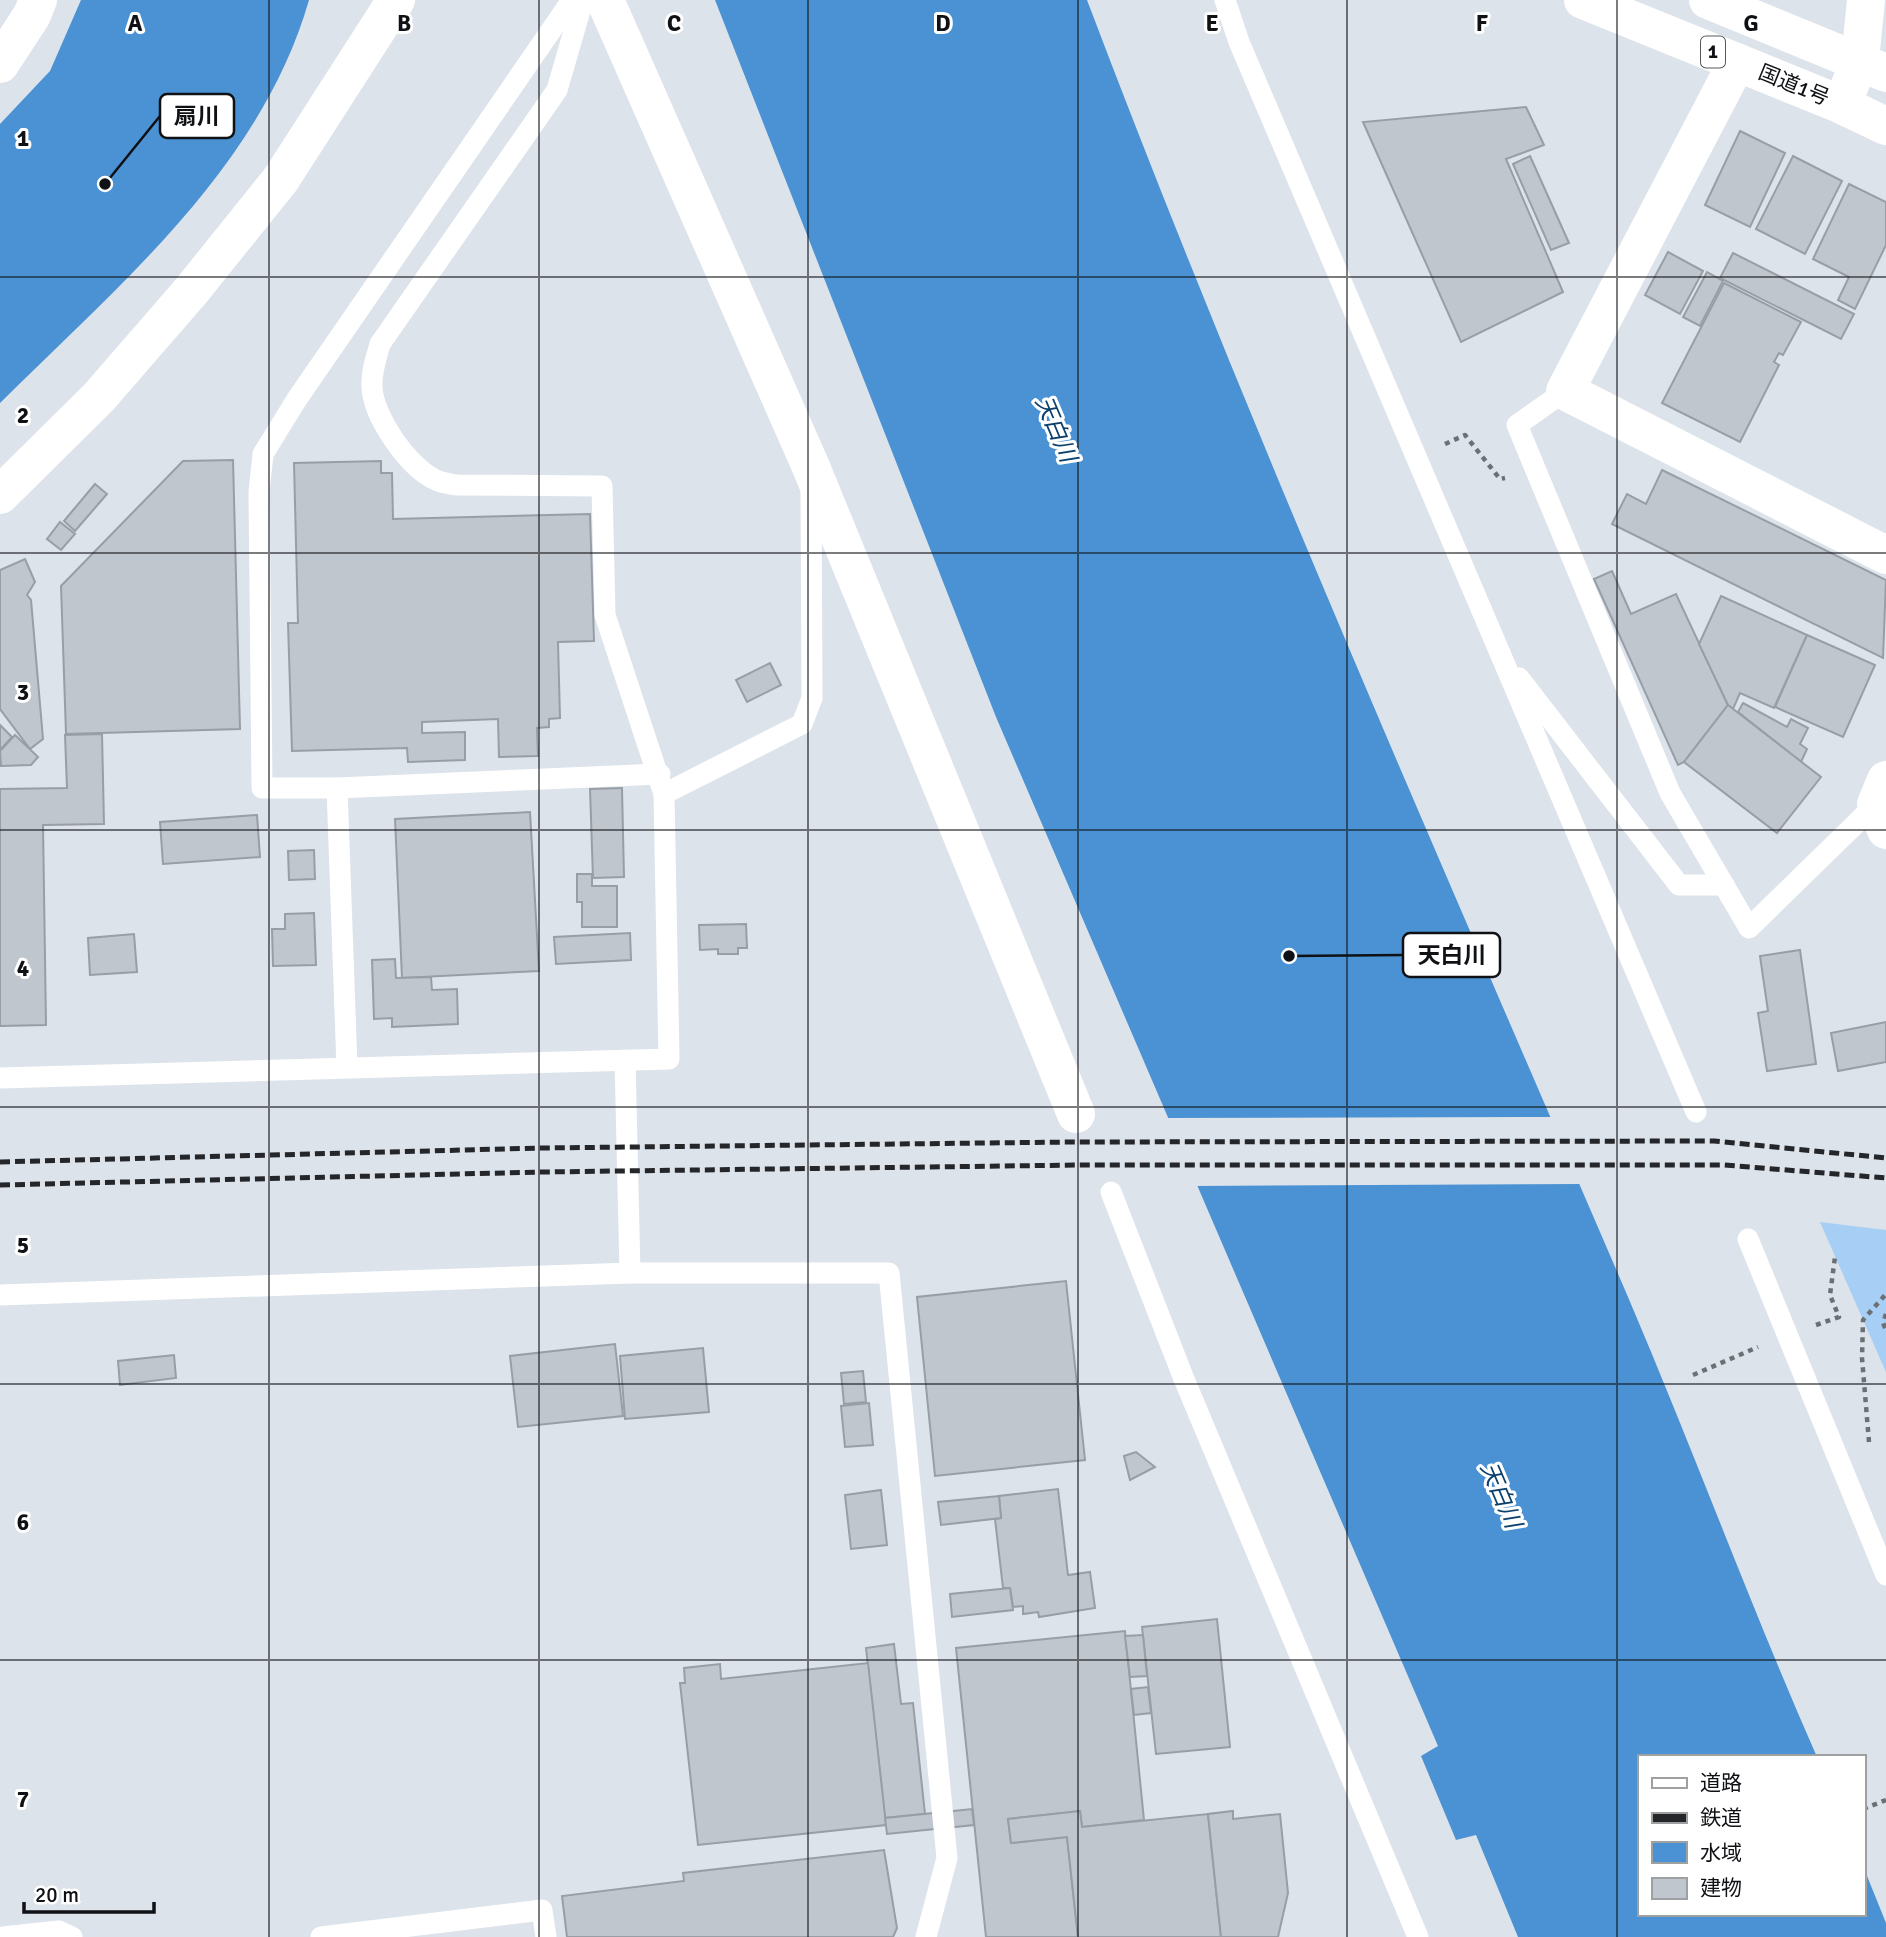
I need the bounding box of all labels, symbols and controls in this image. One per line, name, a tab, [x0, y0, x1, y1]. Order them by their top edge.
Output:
text: A	[128, 9, 143, 38]
text: B	[397, 9, 411, 38]
text: C	[667, 9, 681, 38]
text: D	[935, 9, 951, 38]
text: E	[1205, 9, 1219, 38]
text: F	[1476, 9, 1488, 38]
text: G	[1743, 9, 1759, 38]
road number: 1	[1701, 36, 1725, 68]
street label: 国道1号	[1755, 59, 1833, 111]
callout: 扇川	[160, 94, 234, 138]
text: 扇川	[174, 102, 220, 131]
text: 1	[17, 124, 29, 153]
water label: 天白川	[1029, 392, 1084, 469]
text: 2	[17, 401, 29, 430]
text: 3	[17, 678, 29, 707]
callout: 天白川	[1403, 933, 1500, 977]
text: 天白川	[1418, 941, 1487, 970]
text: 4	[17, 954, 29, 983]
text: 5	[17, 1231, 29, 1260]
water label: 天白川	[1474, 1458, 1529, 1535]
text: 6	[17, 1508, 29, 1537]
legend	[1638, 1755, 1865, 1916]
text: 道路	[1700, 1770, 1742, 1796]
text: 7	[17, 1785, 29, 1814]
text: 鉄道	[1700, 1805, 1742, 1831]
text: 水域	[1700, 1840, 1742, 1866]
scale bar	[24, 1870, 154, 1914]
text: 建物	[1700, 1875, 1742, 1901]
text: 20 m	[35, 1882, 79, 1908]

